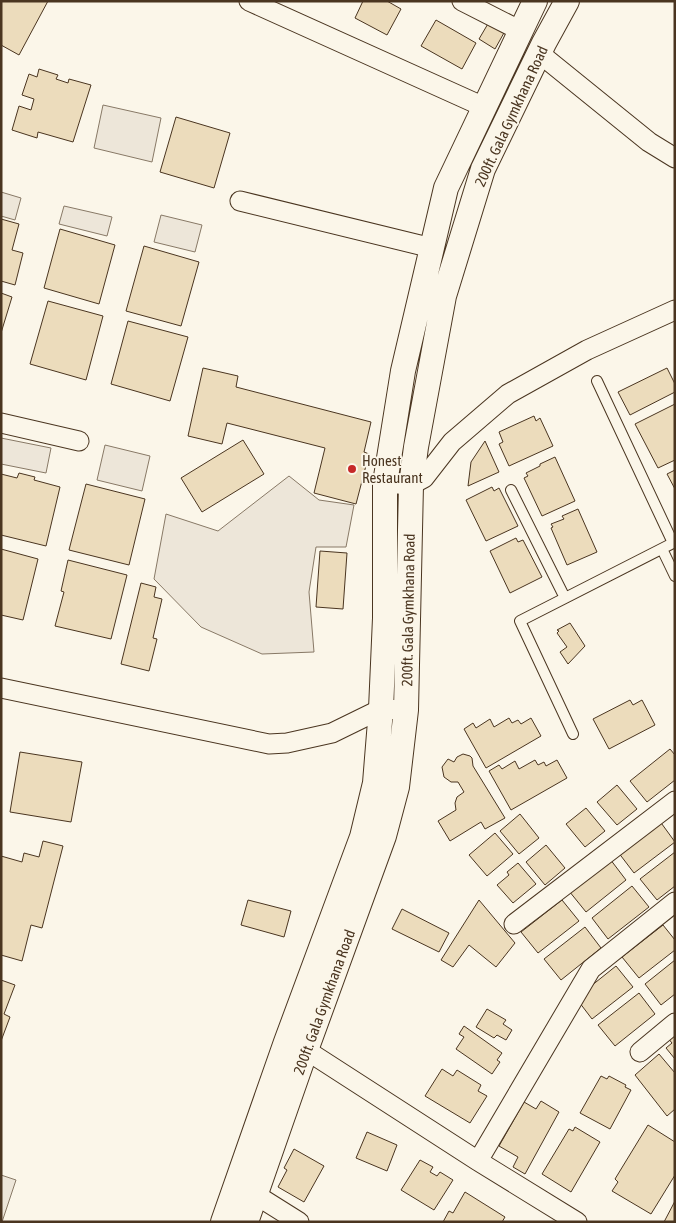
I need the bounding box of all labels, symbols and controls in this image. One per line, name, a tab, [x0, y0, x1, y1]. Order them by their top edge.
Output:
street label: 200ft. Gala Gymkhana Road	[471, 43, 551, 189]
place label: Honest Restaurant	[362, 452, 423, 486]
marker: Honest Restaurant	[346, 463, 358, 475]
street label: 200ft. Gala Gymkhana Road	[398, 533, 418, 687]
street label: 200ft. Gala Gymkhana Road	[290, 927, 358, 1077]

